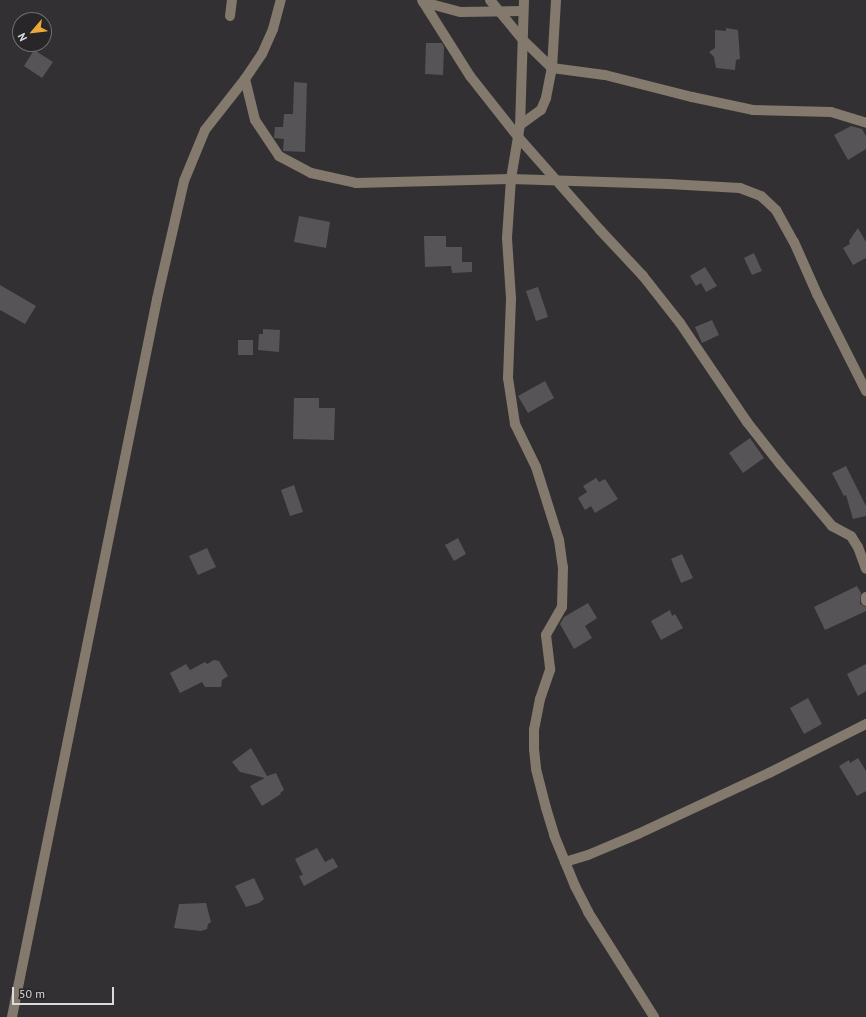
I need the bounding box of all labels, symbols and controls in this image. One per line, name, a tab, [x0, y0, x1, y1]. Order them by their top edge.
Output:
north arrow	[12, 12, 52, 52]
text: N	[14, 31, 30, 44]
scale bar	[14, 979, 116, 1005]
text: 50 m	[19, 986, 45, 1001]

